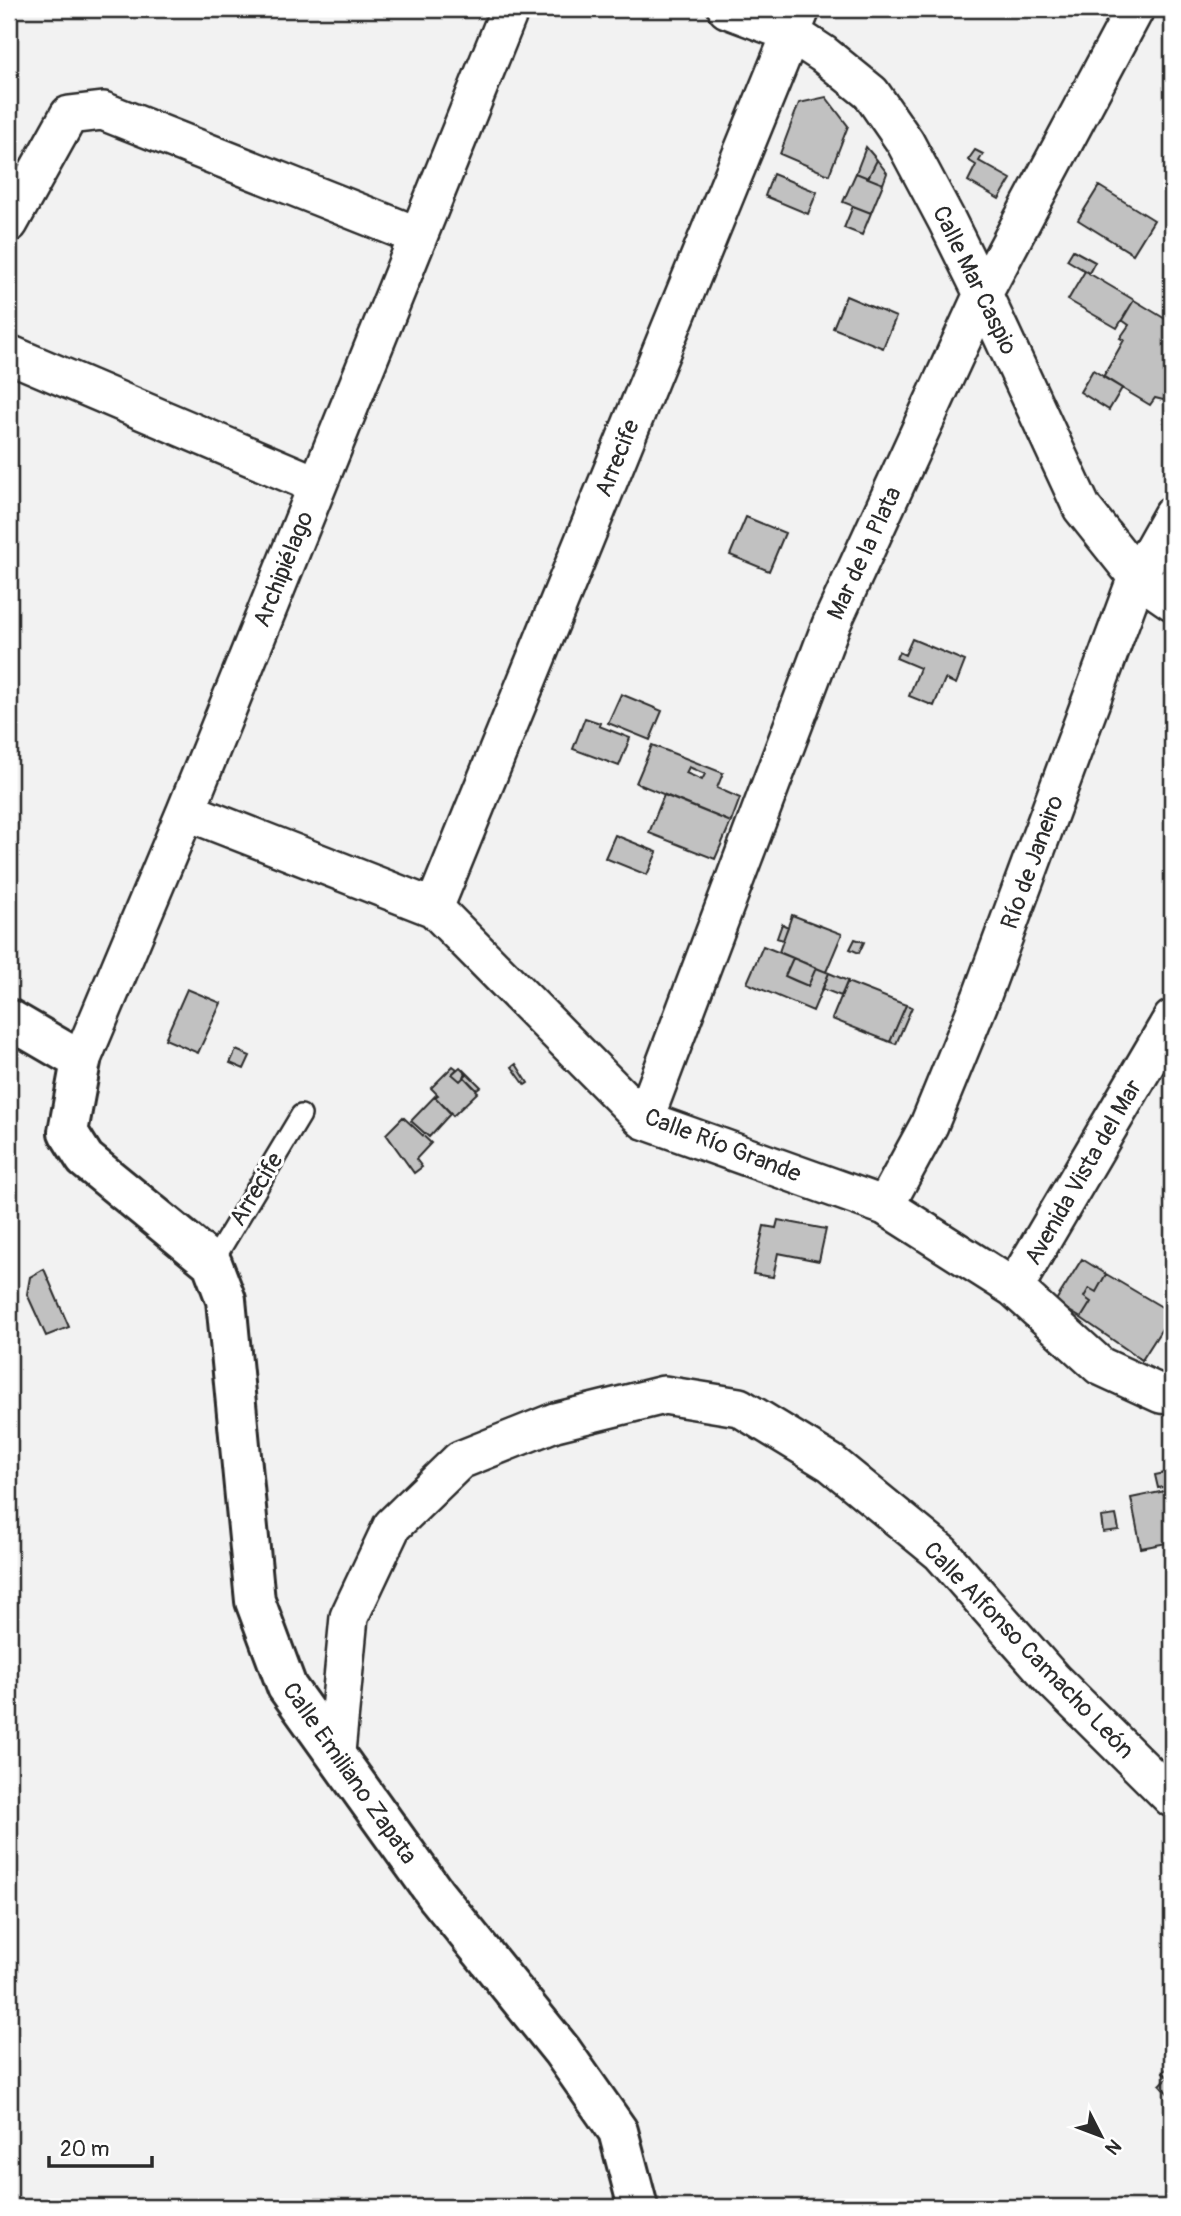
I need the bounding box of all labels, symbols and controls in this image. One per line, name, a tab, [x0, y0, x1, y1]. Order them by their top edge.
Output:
street label: Calle Mar Caspio	[926, 201, 1023, 359]
street label: Arrecife	[589, 415, 646, 501]
street label: Mar de la Plata	[821, 482, 908, 624]
street label: Archipiélago	[247, 507, 320, 631]
street label: Río de Janeiro	[995, 791, 1070, 933]
street label: Avenida Vista del Mar	[1019, 1074, 1149, 1270]
street label: Calle Río Grande	[640, 1102, 805, 1189]
street label: Arrecife	[223, 1147, 290, 1231]
street label: Calle Alfonso Camacho León	[917, 1536, 1140, 1765]
street label: Calle Emiliano Zapata	[276, 1677, 423, 1870]
north arrow	[1066, 2100, 1136, 2170]
scale bar	[49, 2125, 152, 2169]
text: N	[1100, 2134, 1126, 2160]
text: 20 m	[60, 2136, 109, 2163]

